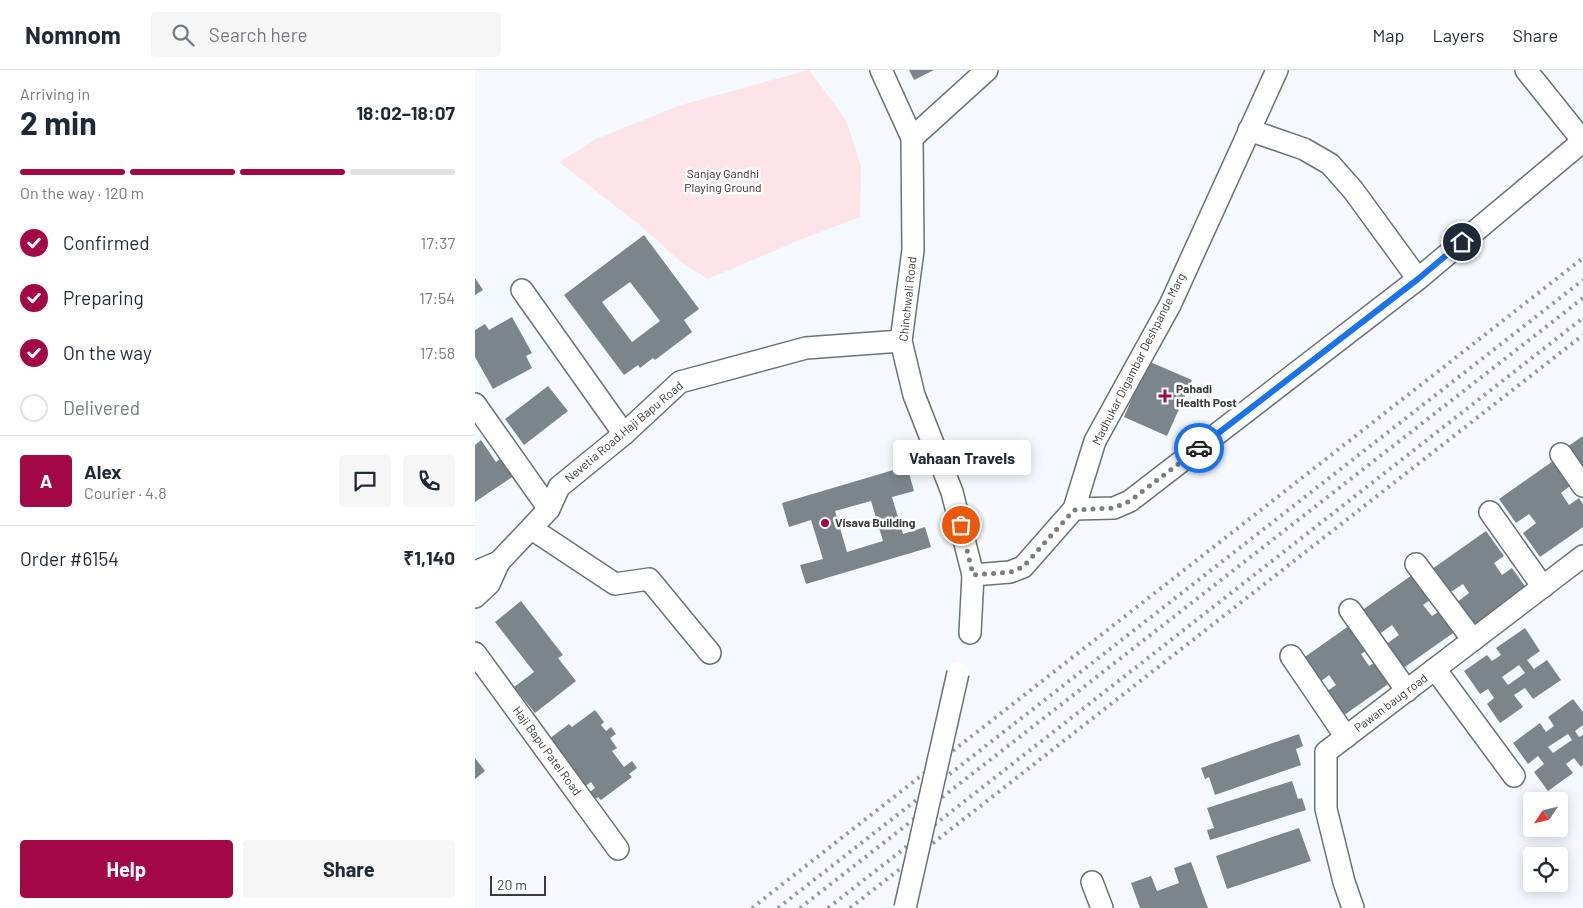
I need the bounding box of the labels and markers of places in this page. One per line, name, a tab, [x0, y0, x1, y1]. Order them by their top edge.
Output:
pin	[1441, 221, 1483, 263]
place label: Pahadi Health Post	[1176, 381, 1237, 409]
marker: Pahadi Health Post	[1158, 389, 1172, 403]
callout: Vahaan Travels	[892, 440, 1030, 475]
pin	[940, 504, 982, 546]
place label: Visava Building	[835, 515, 916, 529]
marker: Visava Building	[819, 517, 831, 529]

